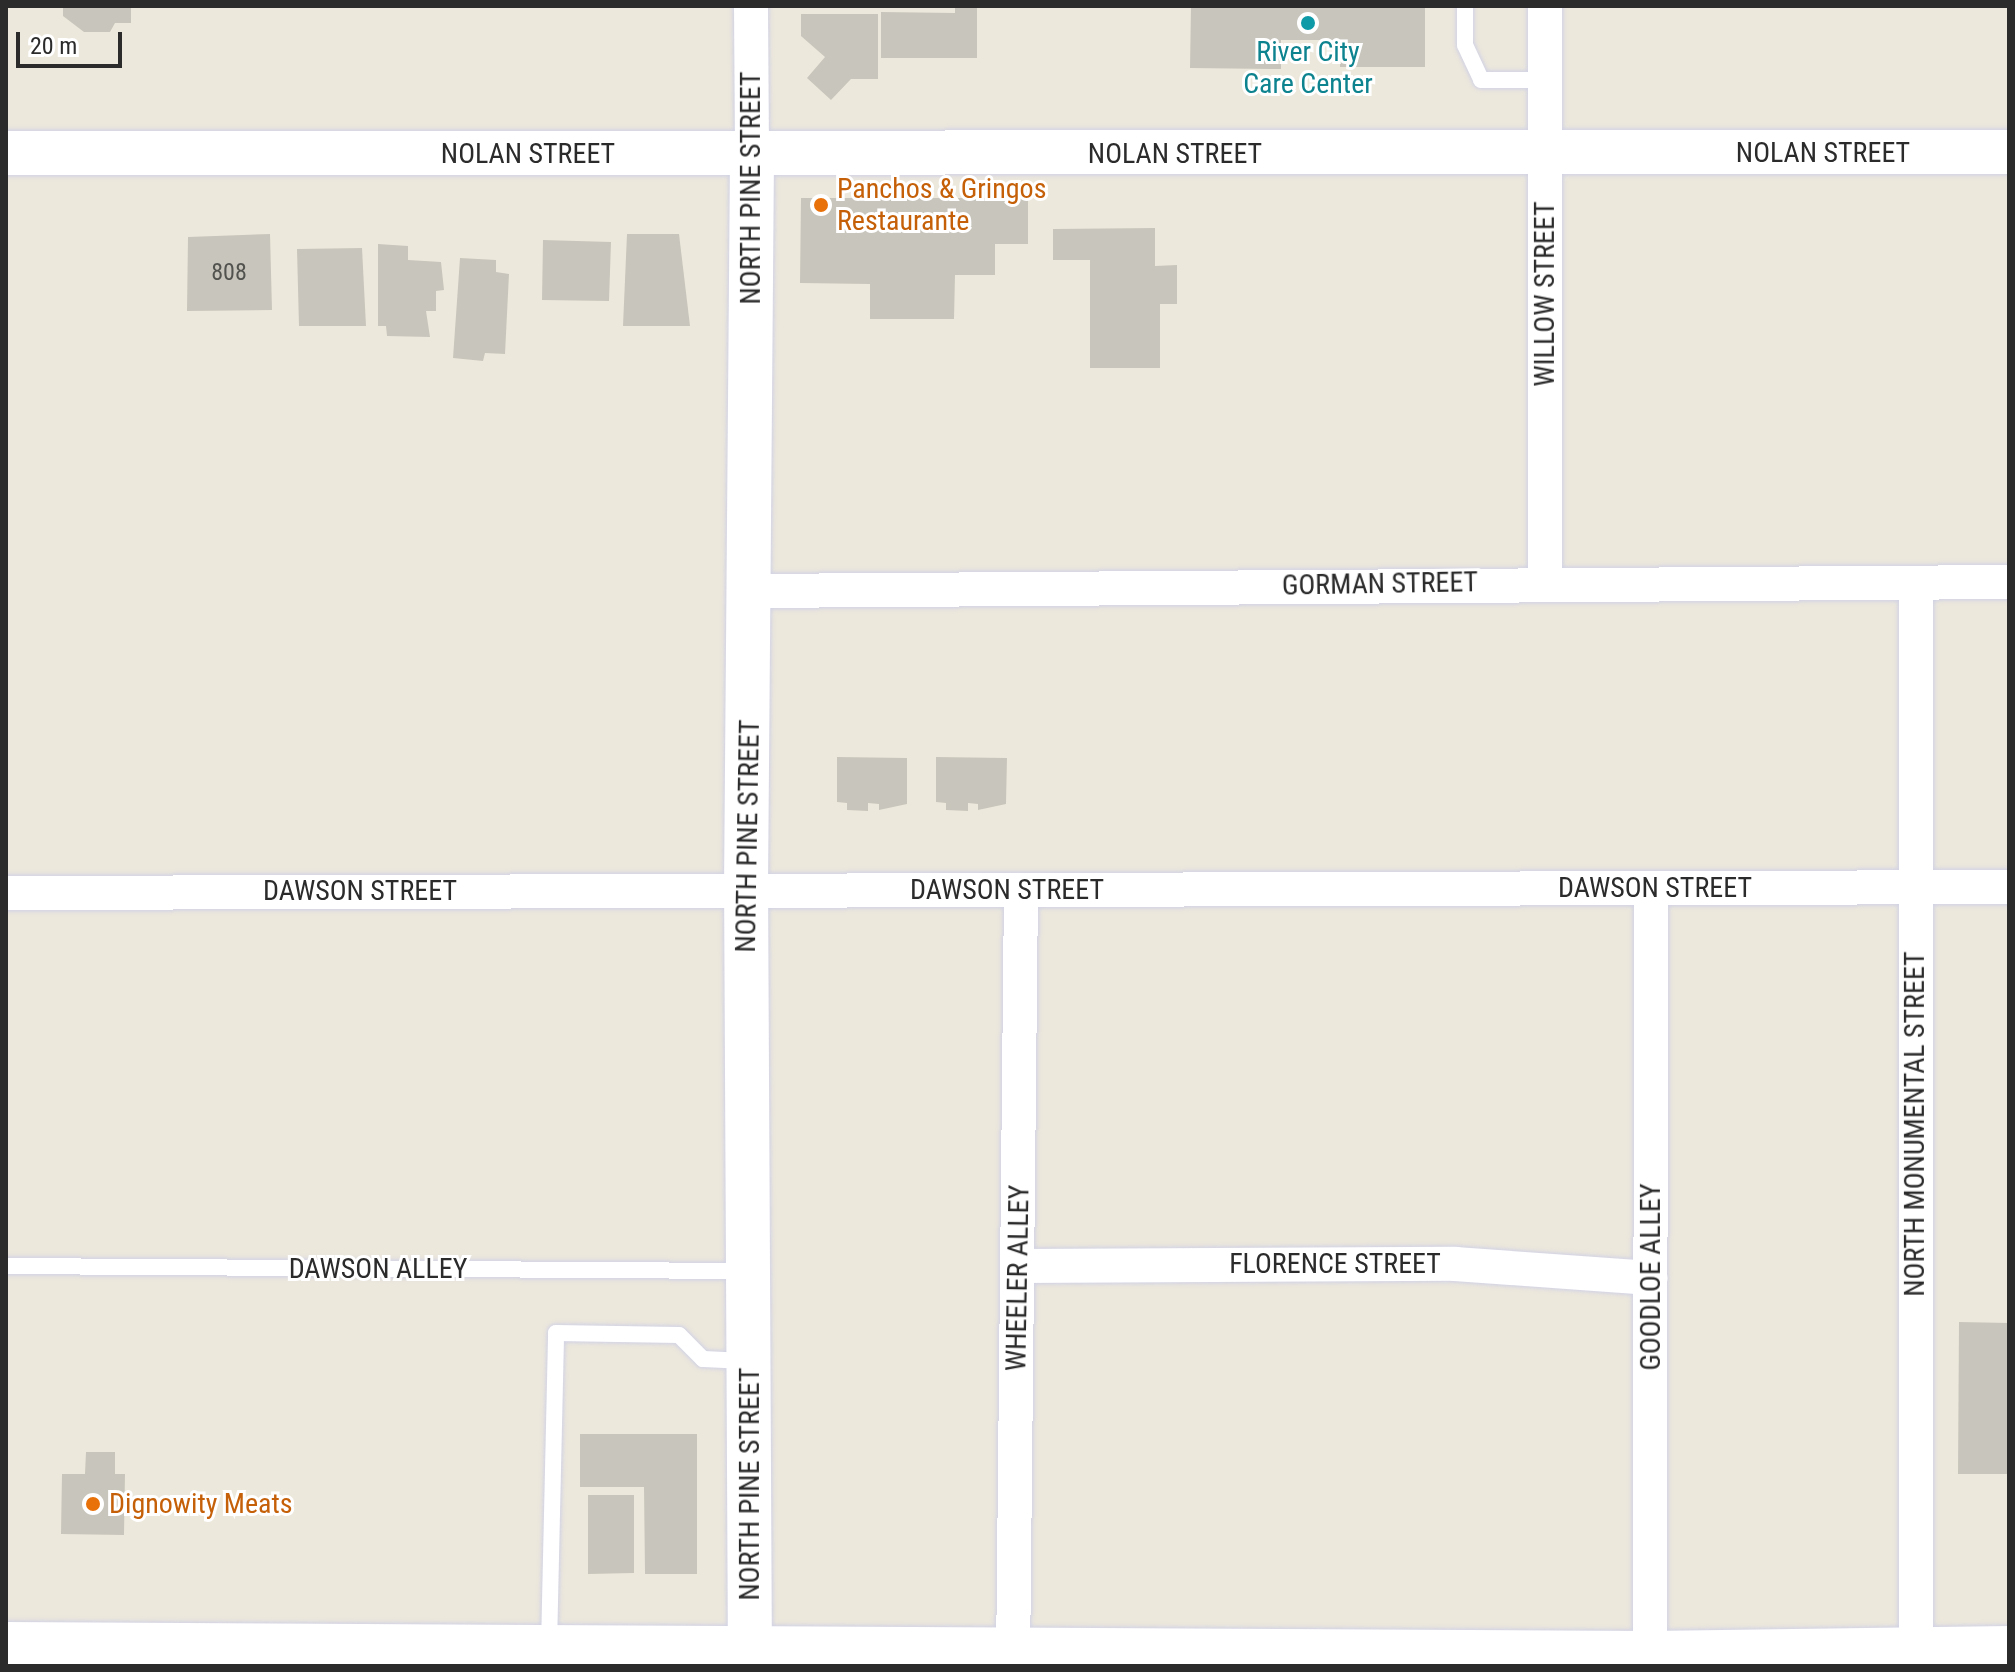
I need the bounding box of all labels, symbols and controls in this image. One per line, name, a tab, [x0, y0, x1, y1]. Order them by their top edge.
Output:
marker: River City Care Center	[1299, 14, 1317, 32]
scale bar	[20, 16, 126, 66]
text: 20 m	[30, 32, 77, 60]
place label: River City Care Center	[1243, 35, 1373, 101]
street label: NORTH PINE STREET	[734, 71, 768, 305]
street label: NOLAN STREET	[1736, 136, 1910, 170]
street label: NOLAN STREET	[441, 137, 615, 171]
street label: NOLAN STREET	[1088, 137, 1262, 171]
place label: Panchos & Gringos Restaurante	[837, 172, 1046, 238]
marker: Panchos & Gringos Restaurante	[812, 196, 830, 214]
street label: WILLOW STREET	[1528, 201, 1562, 387]
house number: 808	[211, 259, 247, 287]
street label: GORMAN STREET	[1282, 565, 1478, 603]
street label: NORTH PINE STREET	[729, 719, 767, 953]
street label: DAWSON STREET	[1558, 871, 1752, 905]
street label: DAWSON STREET	[910, 873, 1104, 907]
street label: DAWSON STREET	[263, 874, 457, 908]
street label: NORTH MONUMENTAL STREET	[1898, 951, 1932, 1297]
street label: GOODLOE ALLEY	[1634, 1183, 1668, 1371]
street label: WHEELER ALLEY	[1000, 1184, 1036, 1372]
street label: FLORENCE STREET	[1229, 1247, 1441, 1281]
street label: DAWSON ALLEY	[289, 1252, 467, 1286]
street label: NORTH PINE STREET	[733, 1367, 767, 1601]
place label: Dignowity Meats	[109, 1487, 293, 1521]
marker: Dignowity Meats	[84, 1495, 102, 1513]

